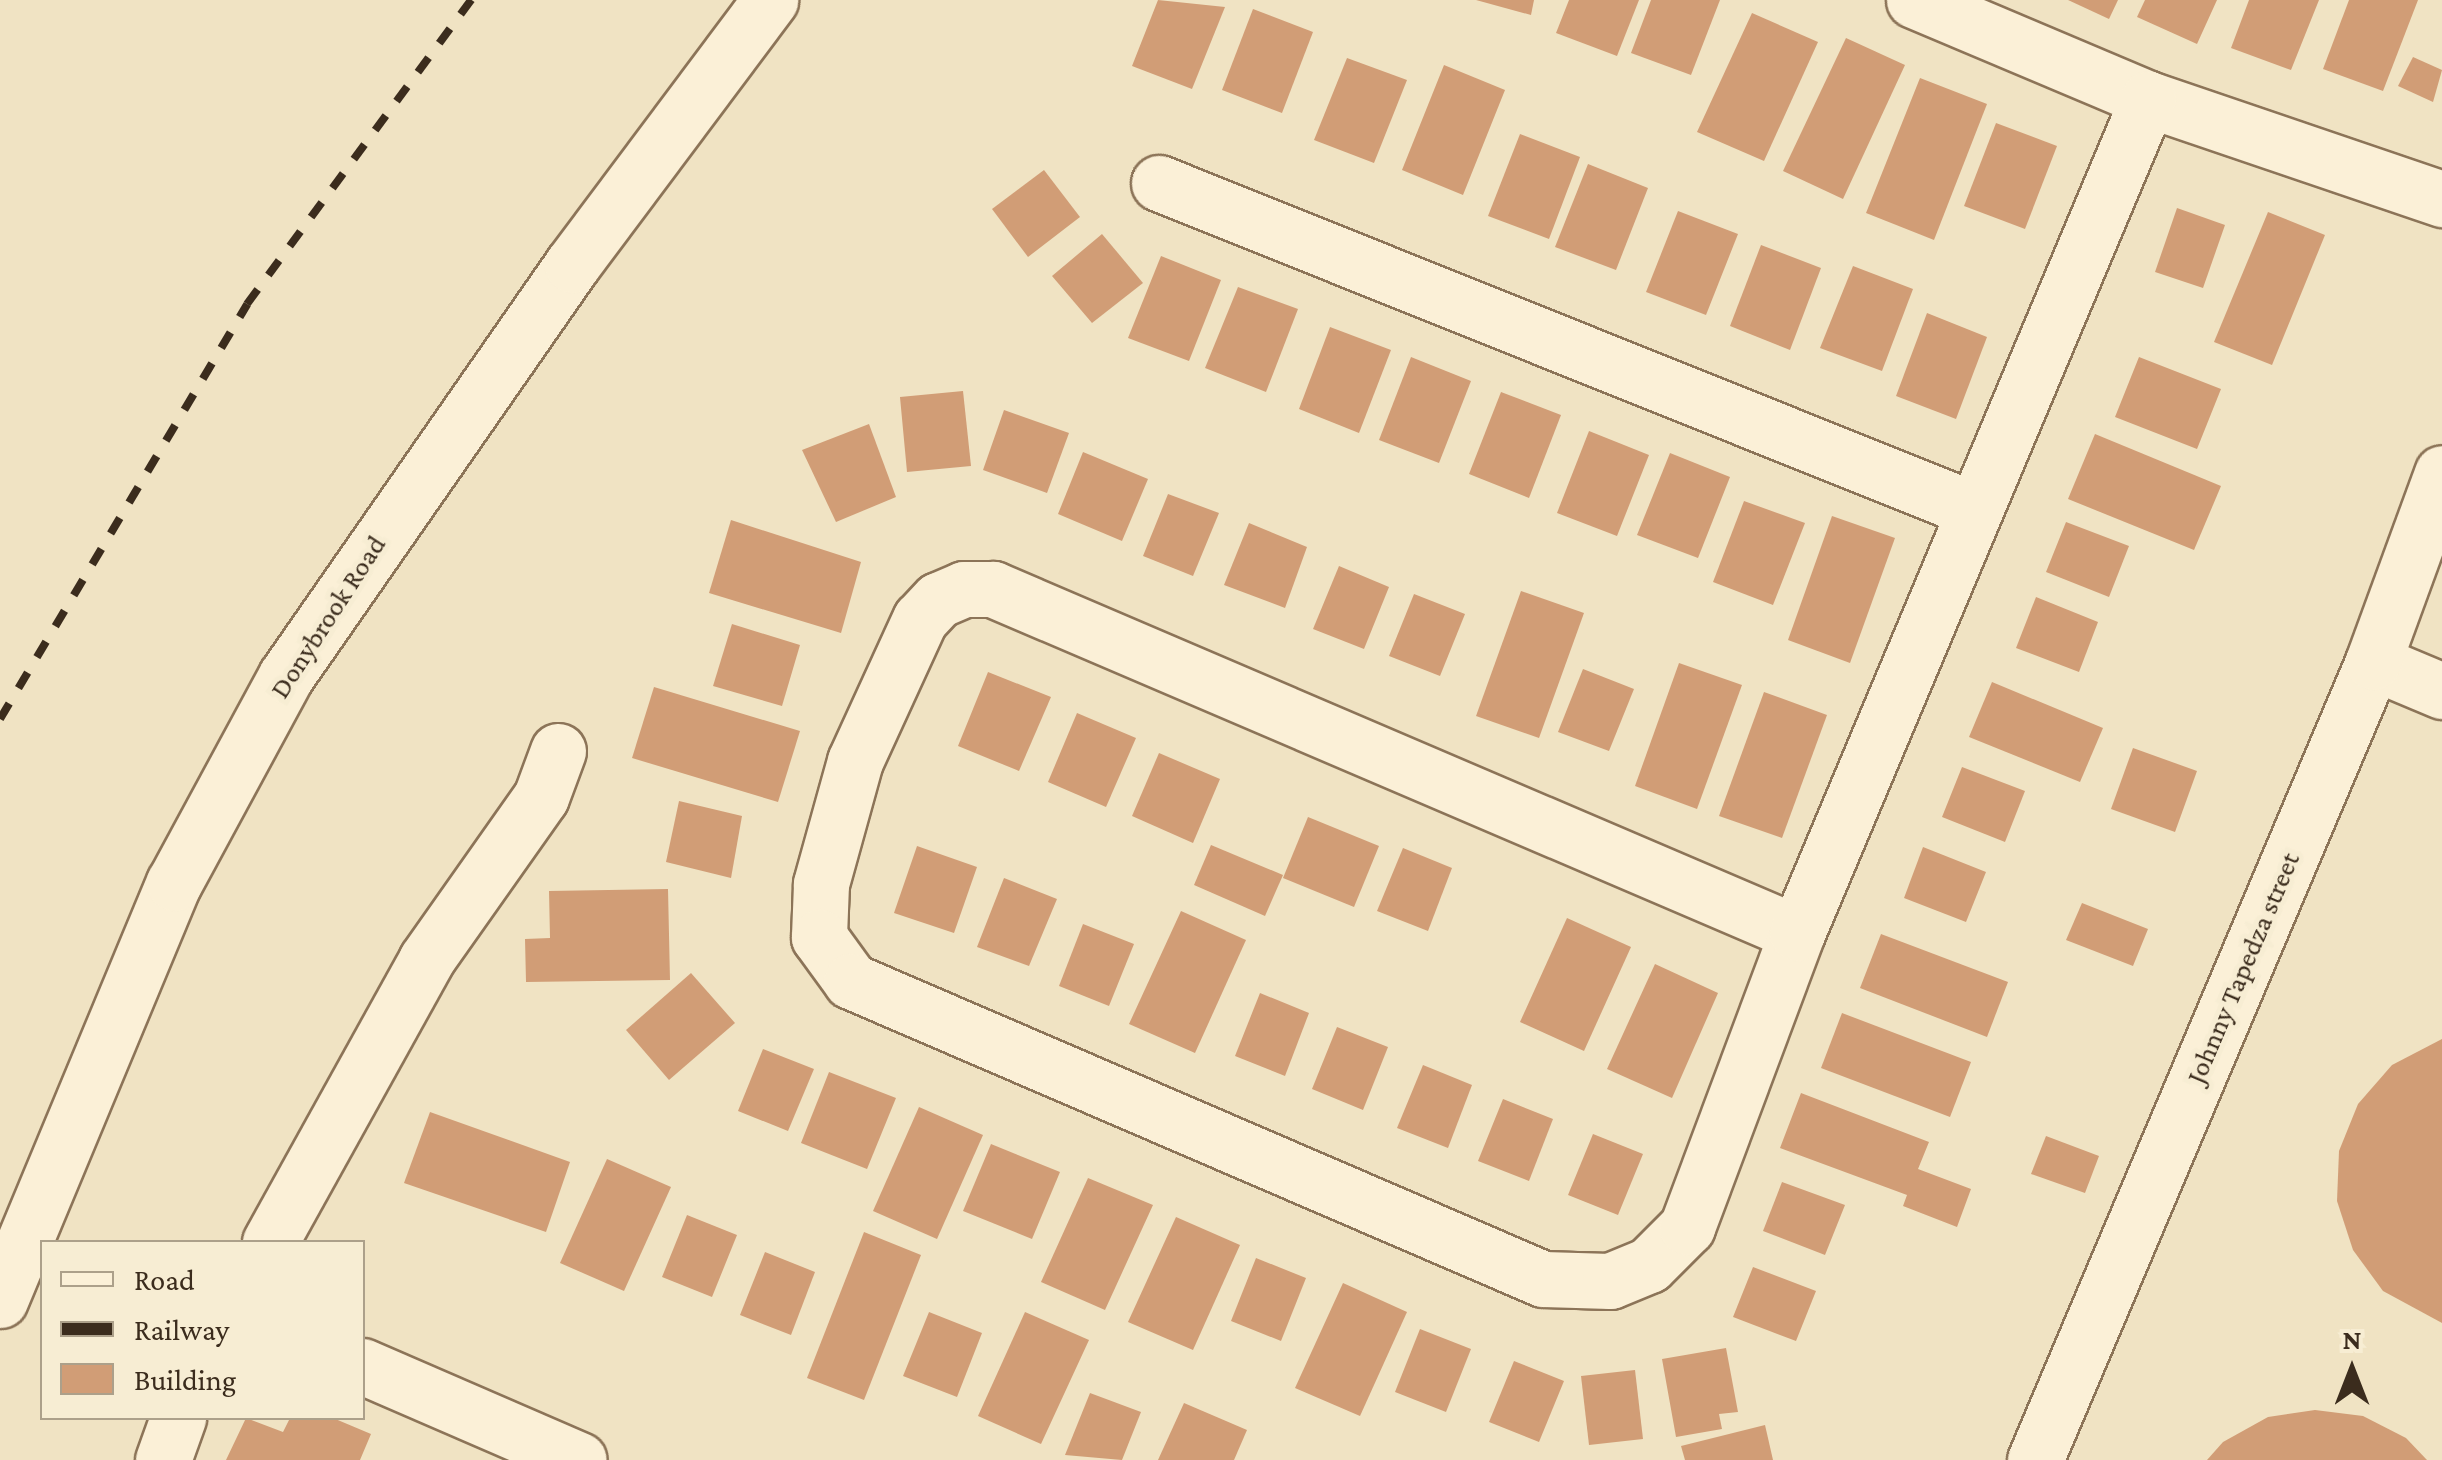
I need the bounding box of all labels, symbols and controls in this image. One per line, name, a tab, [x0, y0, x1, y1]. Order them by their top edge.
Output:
street label: Donybrook Road	[263, 529, 393, 705]
street label: Johnny Tapedza street	[2179, 847, 2307, 1089]
legend	[40, 1240, 365, 1420]
text: Road	[134, 1263, 195, 1296]
text: Railway	[134, 1313, 229, 1346]
north arrow	[2302, 1320, 2402, 1420]
text: N	[2342, 1324, 2362, 1355]
text: Building	[134, 1363, 236, 1396]

